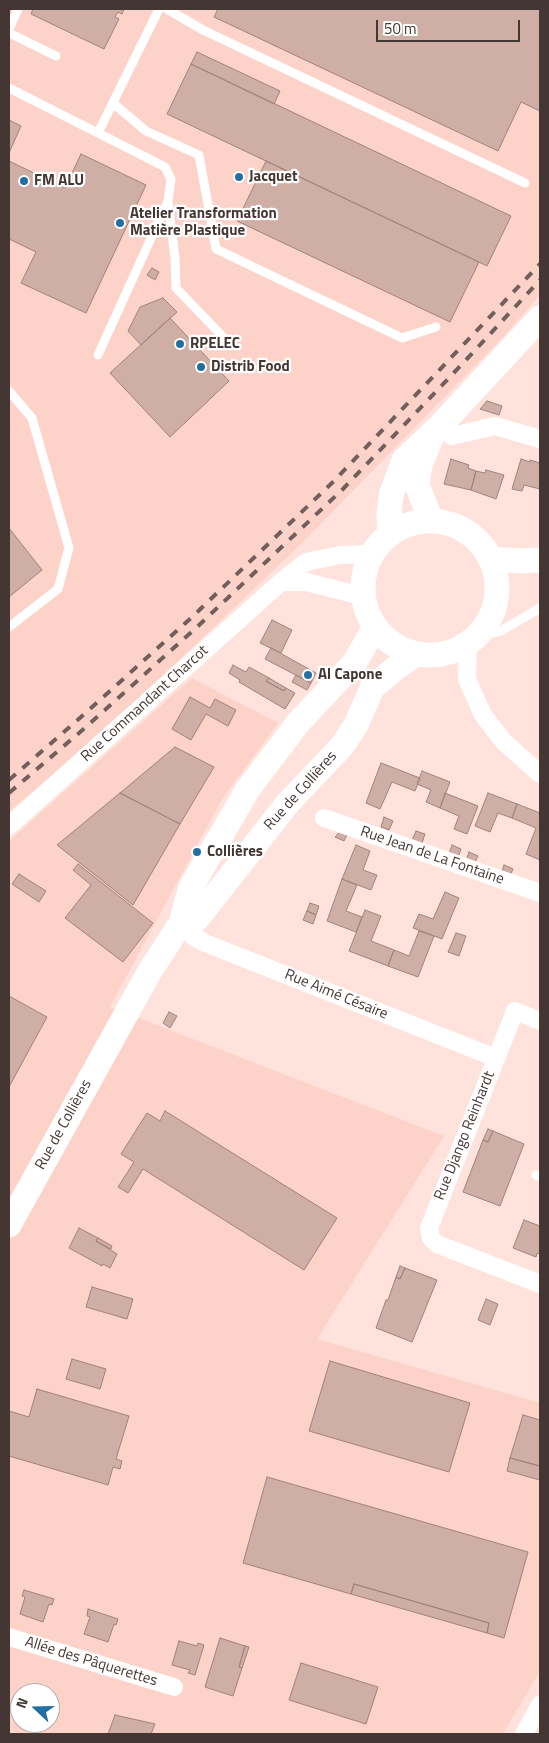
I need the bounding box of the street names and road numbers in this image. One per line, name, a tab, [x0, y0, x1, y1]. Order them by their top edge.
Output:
street label: Rue Commandant Charcot	[78, 642, 212, 766]
street label: Rue de Collières	[261, 748, 341, 834]
street label: Rue Jean de La Fontaine	[358, 823, 506, 889]
street label: Rue Aimé Césaire	[282, 966, 390, 1024]
street label: Rue Django Reinhardt	[431, 1069, 499, 1203]
street label: Rue de Collières	[32, 1077, 96, 1173]
street label: Allée des Pâquerettes	[23, 1633, 159, 1691]

